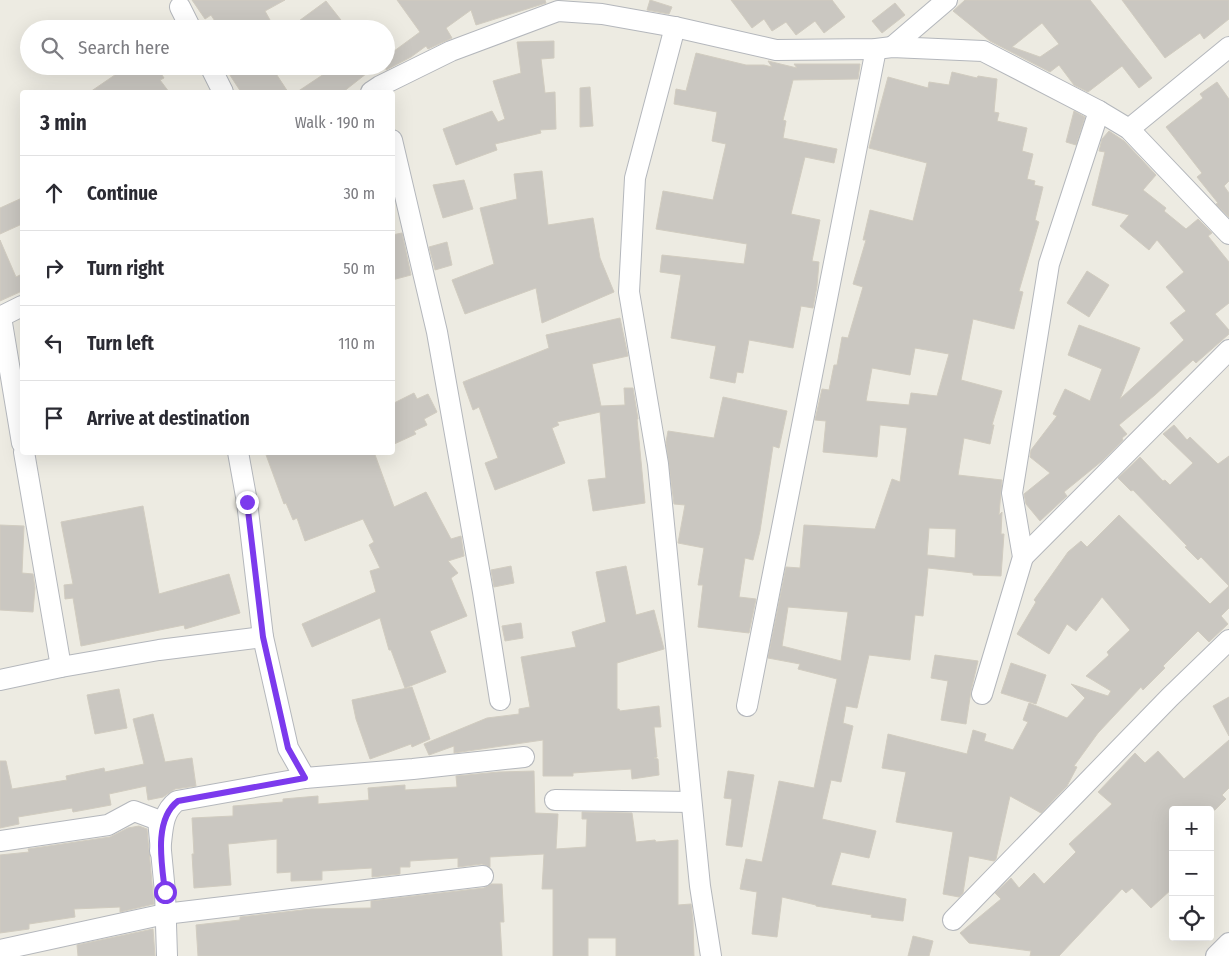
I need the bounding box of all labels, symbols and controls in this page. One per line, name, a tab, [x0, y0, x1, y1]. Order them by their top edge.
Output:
search box	[20, 20, 395, 75]
icon: search	[38, 34, 66, 62]
text: Search here	[78, 36, 170, 59]
text: 3 min	[40, 110, 87, 136]
text: Walk · 190 m	[295, 113, 375, 132]
icon: ahead	[40, 179, 68, 207]
text: Continue	[87, 182, 158, 205]
text: 30 m	[343, 184, 375, 203]
icon: right	[40, 254, 68, 282]
text: Turn right	[87, 257, 164, 280]
text: 50 m	[343, 259, 375, 278]
icon: left	[40, 329, 68, 357]
text: Turn left	[87, 332, 154, 355]
text: 110 m	[338, 334, 375, 353]
icon: arrive	[40, 404, 68, 432]
text: Arrive at destination	[87, 407, 250, 430]
route end	[236, 491, 259, 514]
map controls	[1169, 806, 1214, 941]
button: +	[1169, 806, 1214, 851]
button: −	[1169, 851, 1214, 896]
route start	[154, 881, 177, 904]
button: locate	[1169, 896, 1214, 941]

